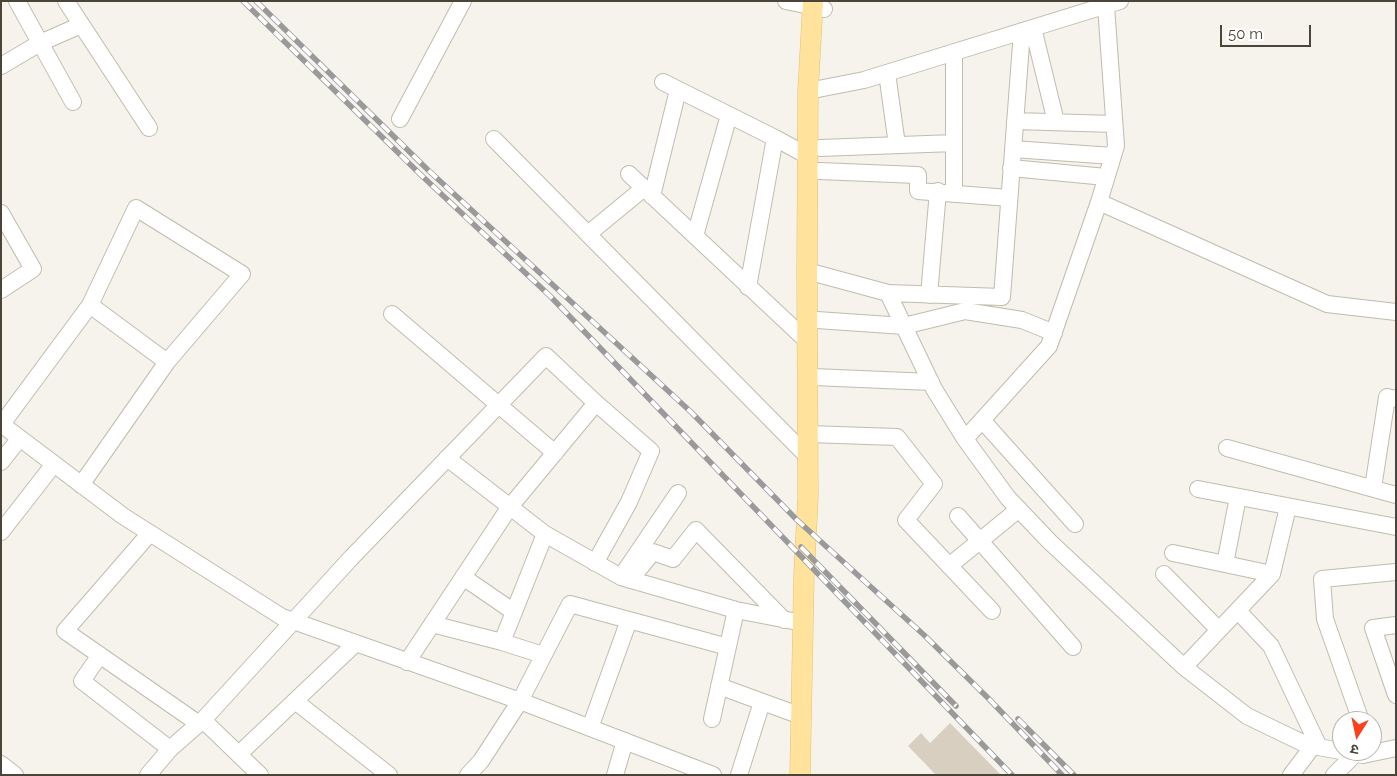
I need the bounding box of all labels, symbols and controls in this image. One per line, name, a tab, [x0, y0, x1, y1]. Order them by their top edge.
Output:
scale bar	[1222, 15, 1313, 47]
text: 50 m	[1228, 25, 1263, 43]
north arrow	[1332, 711, 1382, 761]
text: उ	[1349, 741, 1360, 758]

